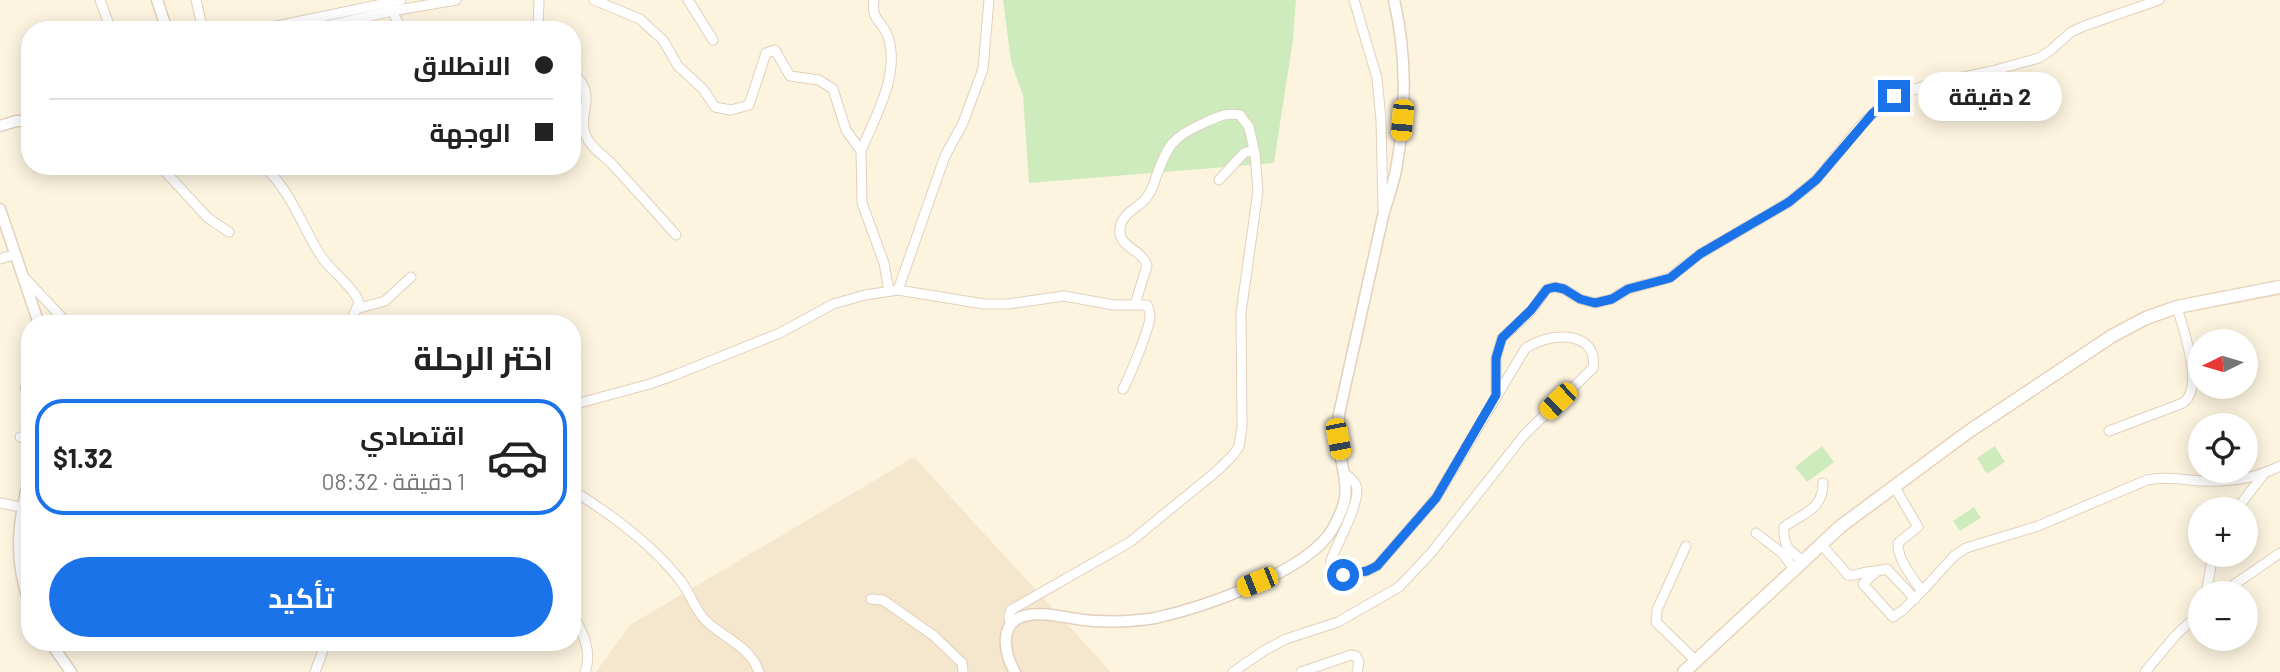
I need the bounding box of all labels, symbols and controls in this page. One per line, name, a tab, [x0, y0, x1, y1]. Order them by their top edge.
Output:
text: الانطلاق	[413, 49, 511, 80]
callout: 2 دقيقة	[1918, 72, 2062, 120]
route end	[1878, 80, 1910, 112]
text: 2 دقيقة	[1949, 82, 2031, 110]
car	[1390, 98, 1415, 142]
text: الوجهة	[430, 116, 511, 147]
north arrow	[2188, 329, 2258, 399]
map controls	[2188, 329, 2258, 651]
text: اختر الرحلة	[414, 338, 553, 376]
car	[1536, 379, 1581, 423]
button: locate	[2188, 413, 2258, 483]
car	[1324, 416, 1353, 462]
text: اقتصادي	[360, 419, 465, 450]
icon: car	[486, 426, 549, 489]
text: $1.32	[53, 442, 113, 473]
text: 1 دقيقة · 08:32	[322, 467, 465, 495]
button: +	[2188, 497, 2258, 567]
button: تأكيد	[49, 557, 553, 637]
route start	[1327, 559, 1359, 591]
car	[1234, 564, 1281, 600]
button: −	[2188, 581, 2258, 651]

